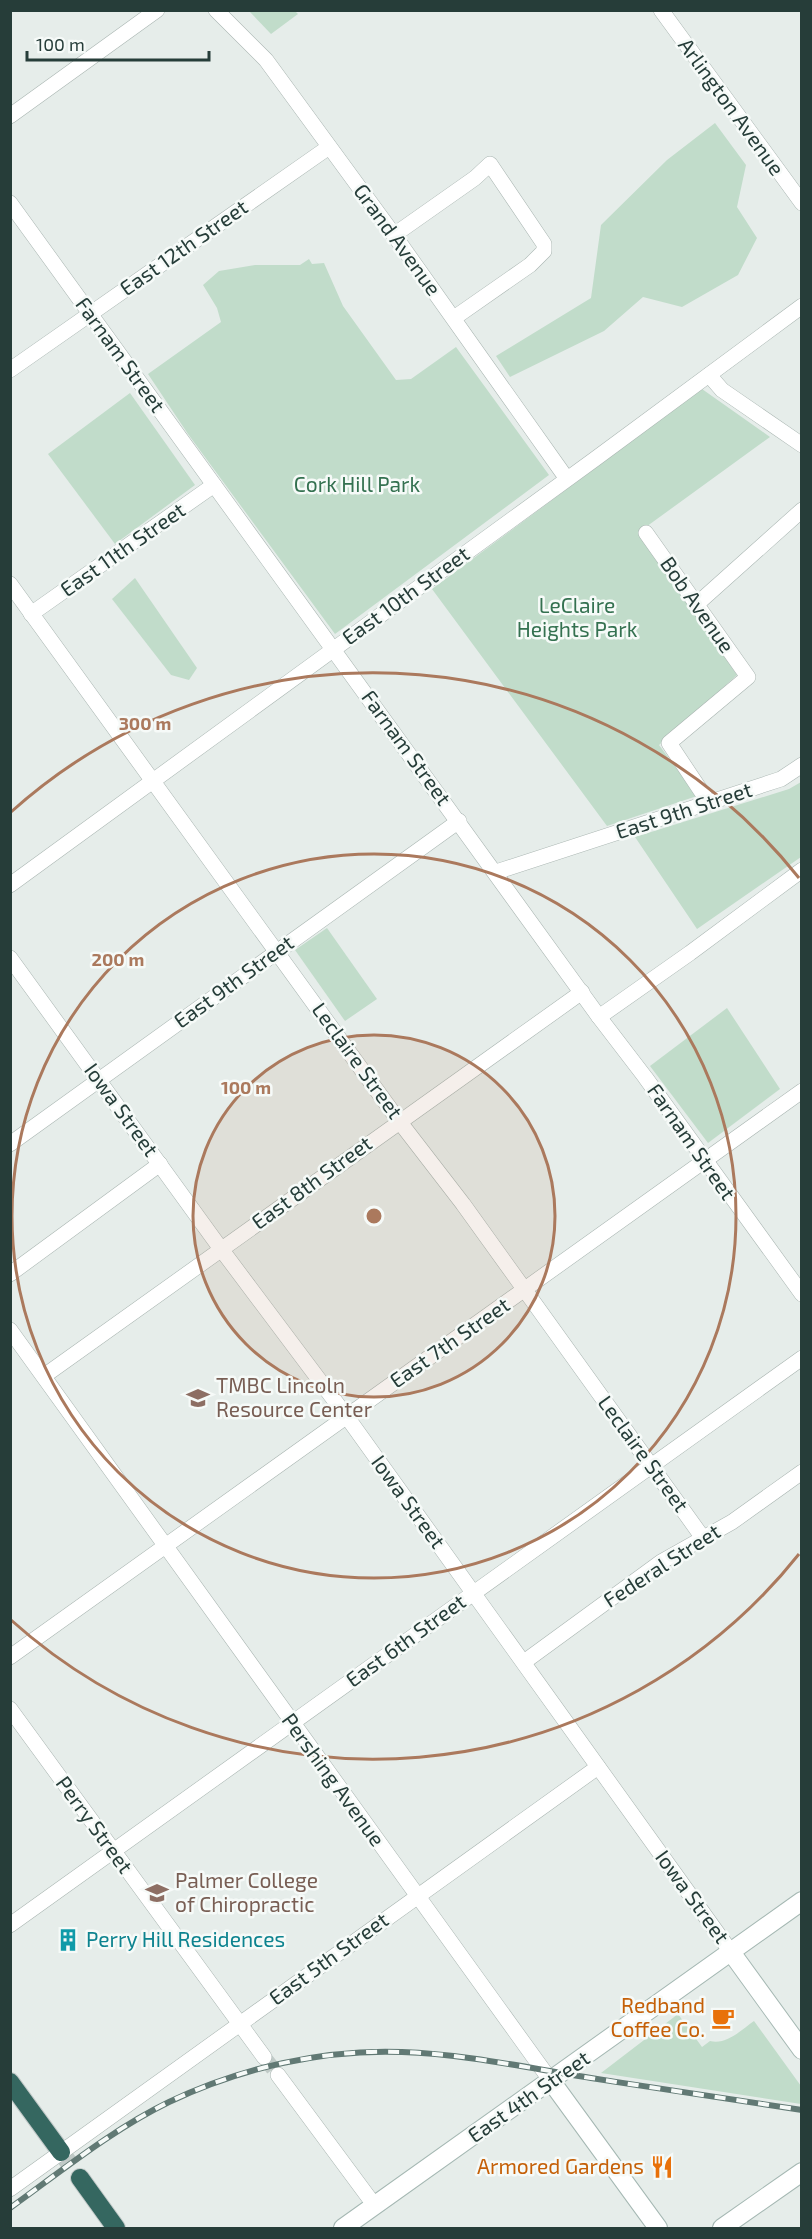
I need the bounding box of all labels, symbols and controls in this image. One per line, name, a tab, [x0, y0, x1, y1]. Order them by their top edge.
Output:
scale bar	[27, 24, 208, 62]
text: 100 m	[36, 33, 85, 55]
street label: Arlington Avenue	[674, 33, 790, 180]
street label: Grand Avenue	[349, 178, 447, 300]
street label: East 12th Street	[115, 194, 252, 300]
street label: Farnam Street	[71, 292, 171, 416]
park label: Cork Hill Park	[294, 471, 420, 496]
street label: East 11th Street	[55, 496, 189, 601]
street label: East 10th Street	[337, 540, 474, 649]
street label: Bob Avenue	[656, 551, 740, 657]
park label: LeClaire Heights Park	[517, 592, 638, 641]
street label: Farnam Street	[357, 685, 457, 809]
text: 300 m	[119, 712, 171, 734]
street label: East 9th Street	[612, 776, 755, 843]
street label: East 9th Street	[168, 929, 298, 1033]
text: 200 m	[92, 948, 144, 970]
street label: Leclaire Street	[308, 997, 409, 1123]
street label: Iowa Street	[80, 1058, 164, 1161]
text: 100 m	[221, 1076, 271, 1098]
street label: Farnam Street	[643, 1078, 741, 1204]
street label: East 8th Street	[246, 1130, 376, 1234]
centre of rings	[364, 1206, 384, 1226]
street label: East 7th Street	[384, 1291, 514, 1392]
place label: TMBC Lincoln Resource Center	[216, 1372, 373, 1421]
school or university icon: TMBC Lincoln Resource Center	[185, 1385, 211, 1411]
street label: Leclaire Street	[594, 1390, 695, 1516]
street label: Iowa Street	[367, 1450, 451, 1553]
street label: Federal Street	[598, 1518, 724, 1612]
street label: East 6th Street	[340, 1588, 470, 1692]
street label: Pershing Avenue	[278, 1708, 391, 1851]
street label: Perry Street	[52, 1771, 139, 1878]
street label: Iowa Street	[651, 1845, 735, 1948]
place label: Palmer College of Chiropractic	[175, 1867, 318, 1916]
school or university icon: Palmer College of Chiropractic	[144, 1880, 170, 1906]
street label: East 5th Street	[264, 1906, 393, 2009]
place label: Perry Hill Residences	[86, 1926, 285, 1951]
building icon: Perry Hill Residences	[55, 1927, 81, 1953]
place label: Redband Coffee Co.	[610, 1992, 705, 2041]
cafe icon: Redband Coffee Co.	[710, 2005, 736, 2031]
street label: East 4th Street	[462, 2045, 594, 2147]
place label: Armored Gardens	[477, 2153, 644, 2178]
restaurant icon: Armored Gardens	[649, 2154, 675, 2180]

